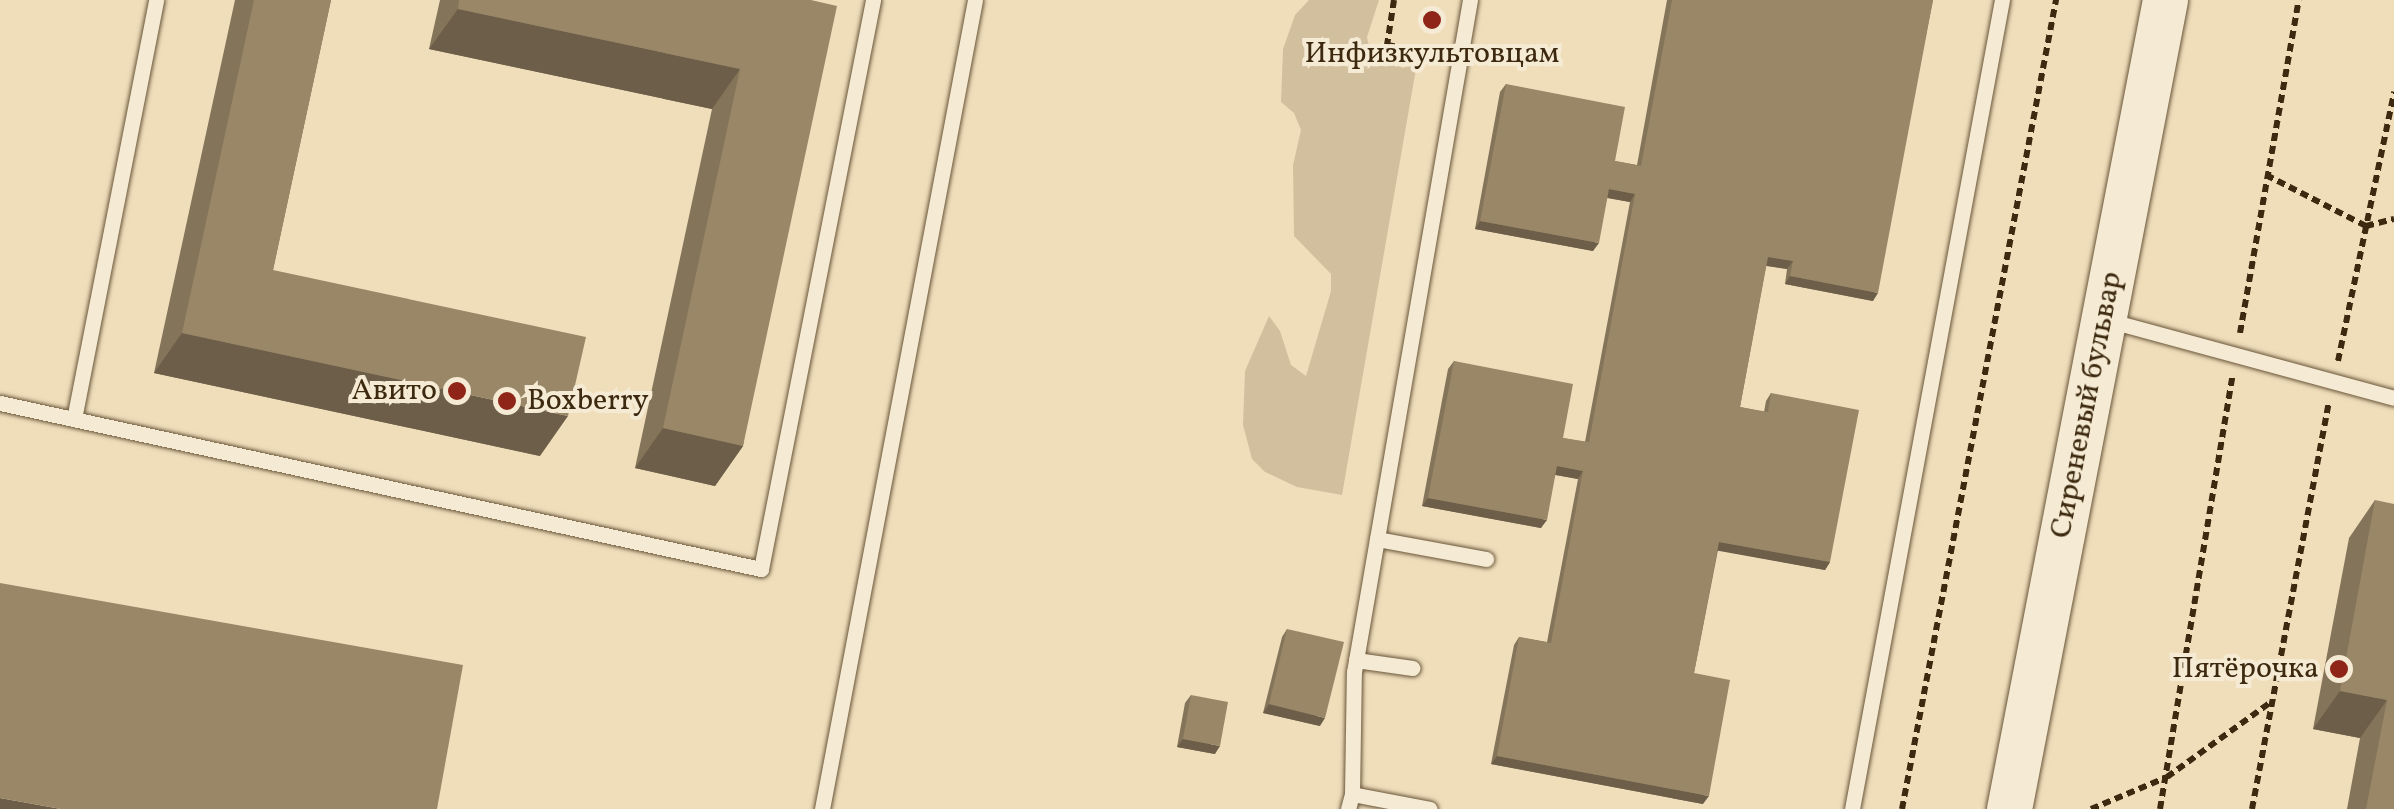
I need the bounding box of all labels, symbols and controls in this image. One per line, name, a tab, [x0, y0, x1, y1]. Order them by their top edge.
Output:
marker: Инфизкультовцам	[1421, 9, 1443, 31]
place label: Инфизкультовцам	[1305, 36, 1559, 72]
street label: Сиреневый бульвар	[2044, 269, 2130, 541]
place label: Авито	[352, 373, 437, 409]
marker: Авито	[446, 380, 468, 402]
place label: Boxberry	[527, 383, 649, 419]
marker: Boxberry	[496, 390, 518, 412]
place label: Пятёрочка	[2172, 651, 2319, 687]
marker: Пятёрочка	[2328, 658, 2350, 680]

